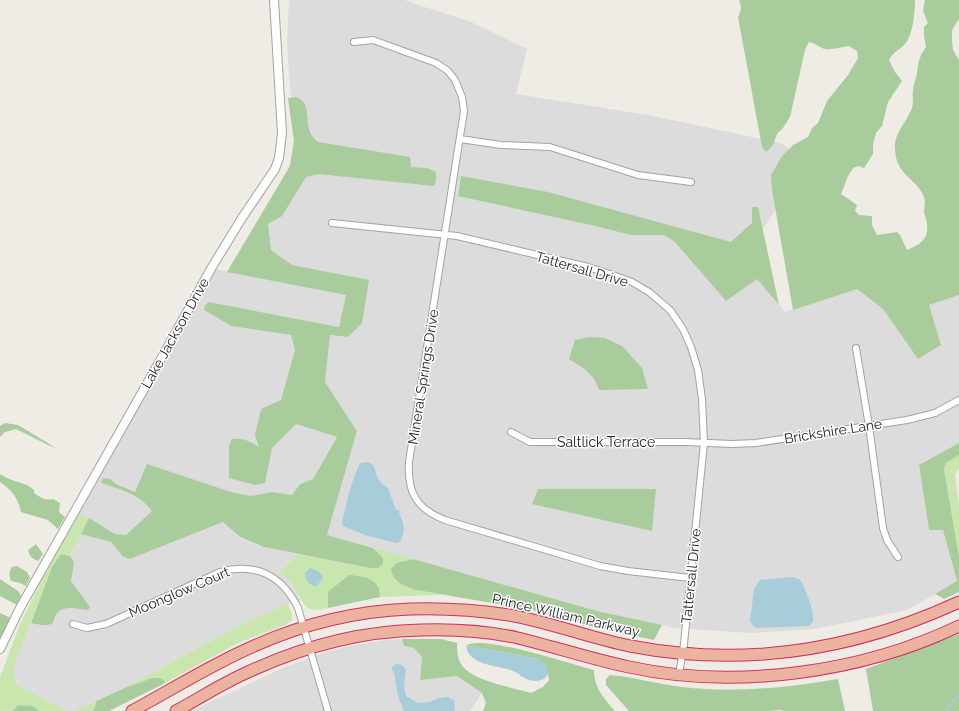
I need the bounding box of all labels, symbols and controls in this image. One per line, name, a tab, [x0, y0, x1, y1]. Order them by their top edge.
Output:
street label: Tattersall Drive	[534, 248, 630, 290]
street label: Lake Jackson Drive	[138, 275, 212, 391]
street label: Mineral Springs Drive	[404, 308, 442, 446]
street label: Brickshire Lane	[783, 415, 883, 447]
street label: Saltlick Terrace	[557, 434, 655, 450]
street label: Tattersall Drive	[678, 528, 704, 624]
street label: Moonglow Court	[126, 563, 232, 620]
street label: Prince William Parkway	[491, 590, 642, 640]

